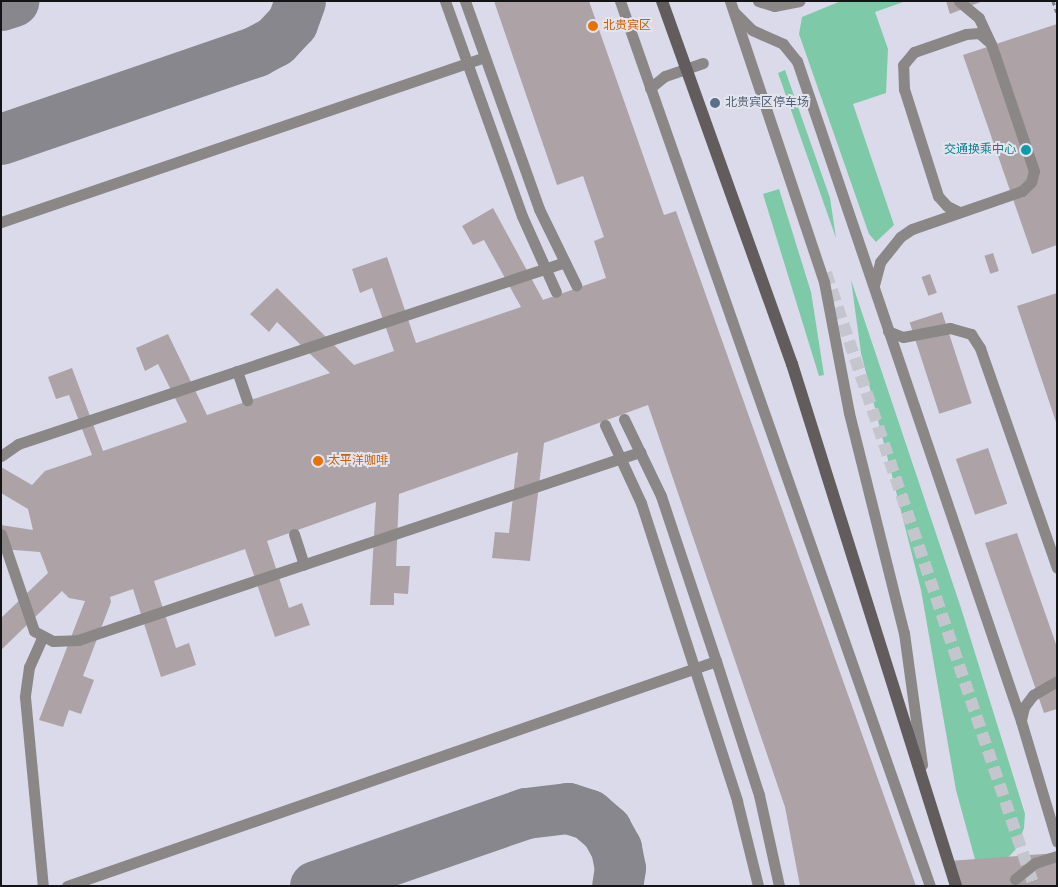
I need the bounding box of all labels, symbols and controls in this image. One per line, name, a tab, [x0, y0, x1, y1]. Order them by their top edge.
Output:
place label: 北贵宾区	[603, 19, 651, 33]
marker: 北贵宾区	[587, 20, 599, 32]
place label: 北贵宾区停车场	[725, 96, 809, 110]
marker: 北贵宾区停车场	[709, 97, 721, 109]
place label: 交通换乘中心	[944, 143, 1016, 157]
marker: 交通换乘中心	[1020, 144, 1032, 156]
place label: 太平洋咖啡	[328, 454, 388, 468]
marker: 太平洋咖啡	[312, 455, 324, 467]

